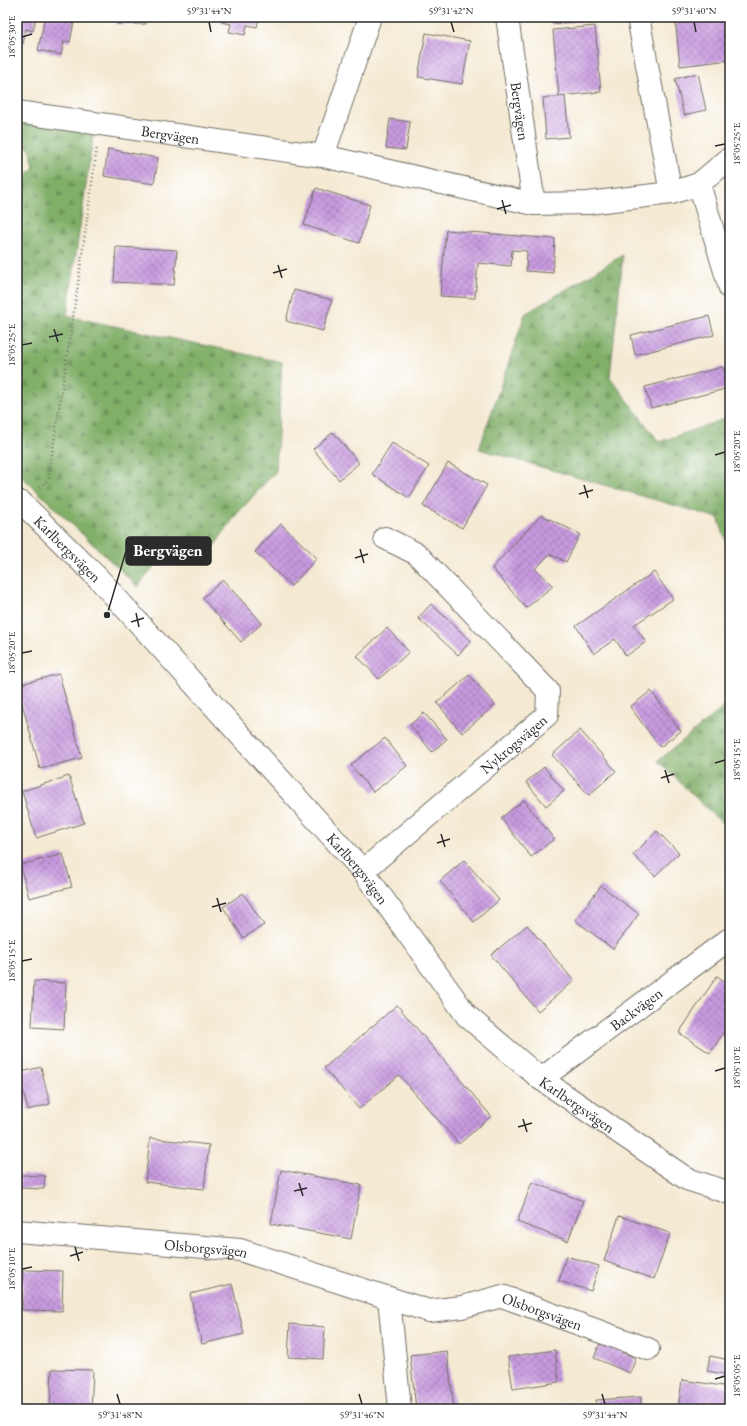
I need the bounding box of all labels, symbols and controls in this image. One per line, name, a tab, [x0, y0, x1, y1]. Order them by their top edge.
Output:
text: 59°31'44"N	[187, 4, 232, 17]
text: 59°31'42"N	[429, 4, 474, 17]
text: 59°31'40"N	[672, 4, 717, 17]
text: 18°05'30"E	[5, 15, 18, 58]
street label: Bergvägen	[507, 81, 534, 142]
street label: Bergvägen	[140, 120, 201, 148]
text: 18°05'25"E	[730, 122, 743, 165]
text: 18°05'25"E	[5, 323, 18, 366]
text: 18°05'20"E	[730, 430, 743, 473]
street label: Karlbergsvägen	[30, 511, 106, 586]
callout: Bergvägen	[126, 537, 211, 565]
text: Bergvägen	[133, 540, 203, 561]
text: 18°05'20"E	[5, 631, 18, 674]
street label: Nykrogsvägen	[476, 710, 551, 777]
text: 18°05'15"E	[730, 738, 743, 781]
street label: Karlbergsvägen	[323, 828, 393, 908]
text: 18°05'15"E	[5, 939, 18, 982]
street label: Backvägen	[606, 983, 666, 1034]
text: 18°05'10"E	[730, 1046, 743, 1089]
street label: Karlbergsvägen	[536, 1071, 619, 1137]
street label: Olsborgsvägen	[164, 1234, 251, 1262]
text: 18°05'10"E	[5, 1247, 18, 1290]
street label: Olsborgsvägen	[499, 1287, 585, 1334]
text: 18°05'05"E	[730, 1354, 743, 1397]
text: 59°31'48"N	[98, 1408, 143, 1421]
text: 59°31'46"N	[340, 1408, 385, 1421]
text: 59°31'44"N	[583, 1408, 628, 1421]

